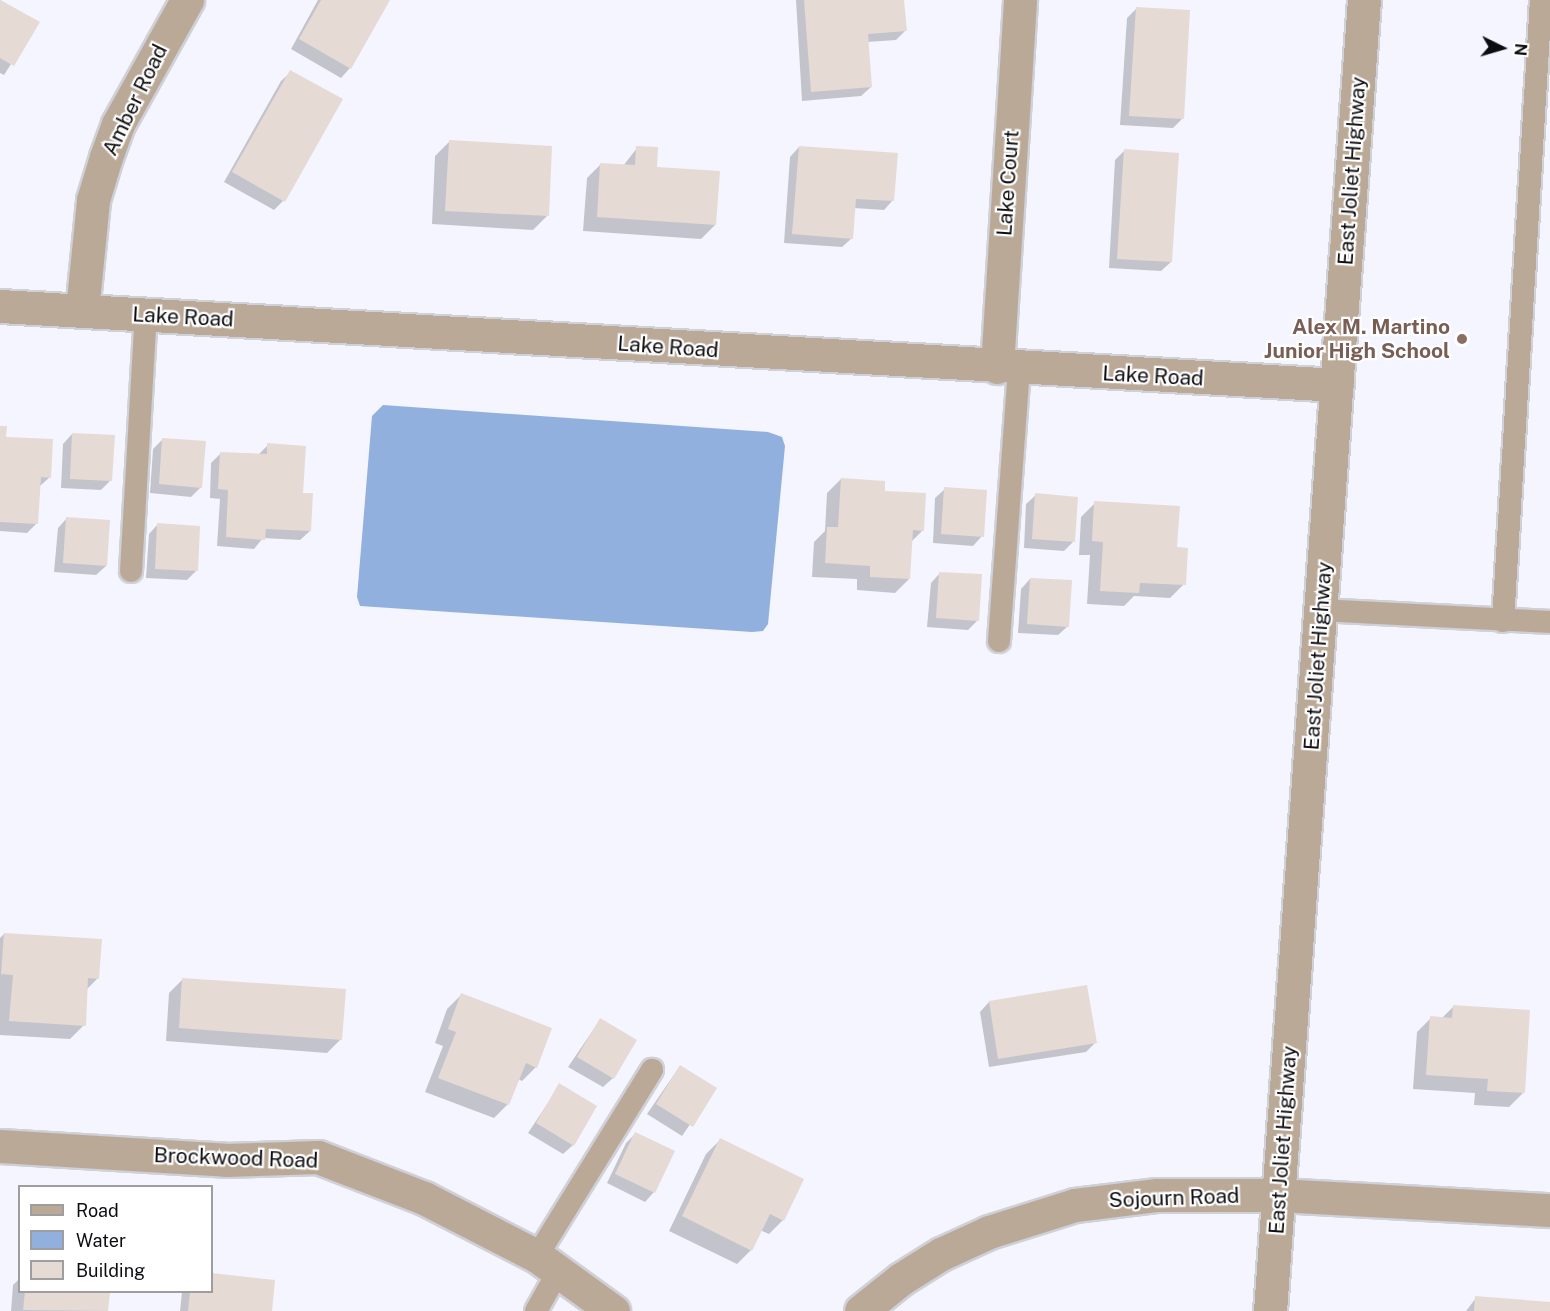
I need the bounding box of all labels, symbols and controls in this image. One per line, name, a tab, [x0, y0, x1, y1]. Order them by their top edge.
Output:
north arrow	[1472, 18, 1532, 78]
street label: Amber Road	[97, 40, 173, 160]
text: N	[1510, 43, 1530, 57]
street label: East Joliet Highway	[1333, 76, 1371, 266]
street label: Lake Court	[992, 129, 1024, 237]
street label: Lake Road	[132, 302, 234, 332]
place label: Alex M. Martino Junior High School	[1264, 314, 1450, 364]
street label: Lake Road	[617, 331, 719, 363]
marker: Alex M. Martino Junior High School	[1455, 332, 1469, 346]
street label: Lake Road	[1102, 361, 1204, 391]
street label: East Joliet Highway	[1299, 561, 1337, 751]
street label: East Joliet Highway	[1264, 1045, 1302, 1235]
street label: Brockwood Road	[153, 1143, 319, 1173]
street label: Sojourn Road	[1108, 1183, 1240, 1213]
legend	[18, 1185, 213, 1293]
text: Road	[76, 1200, 119, 1221]
text: Water	[76, 1230, 126, 1251]
text: Building	[76, 1260, 145, 1281]

